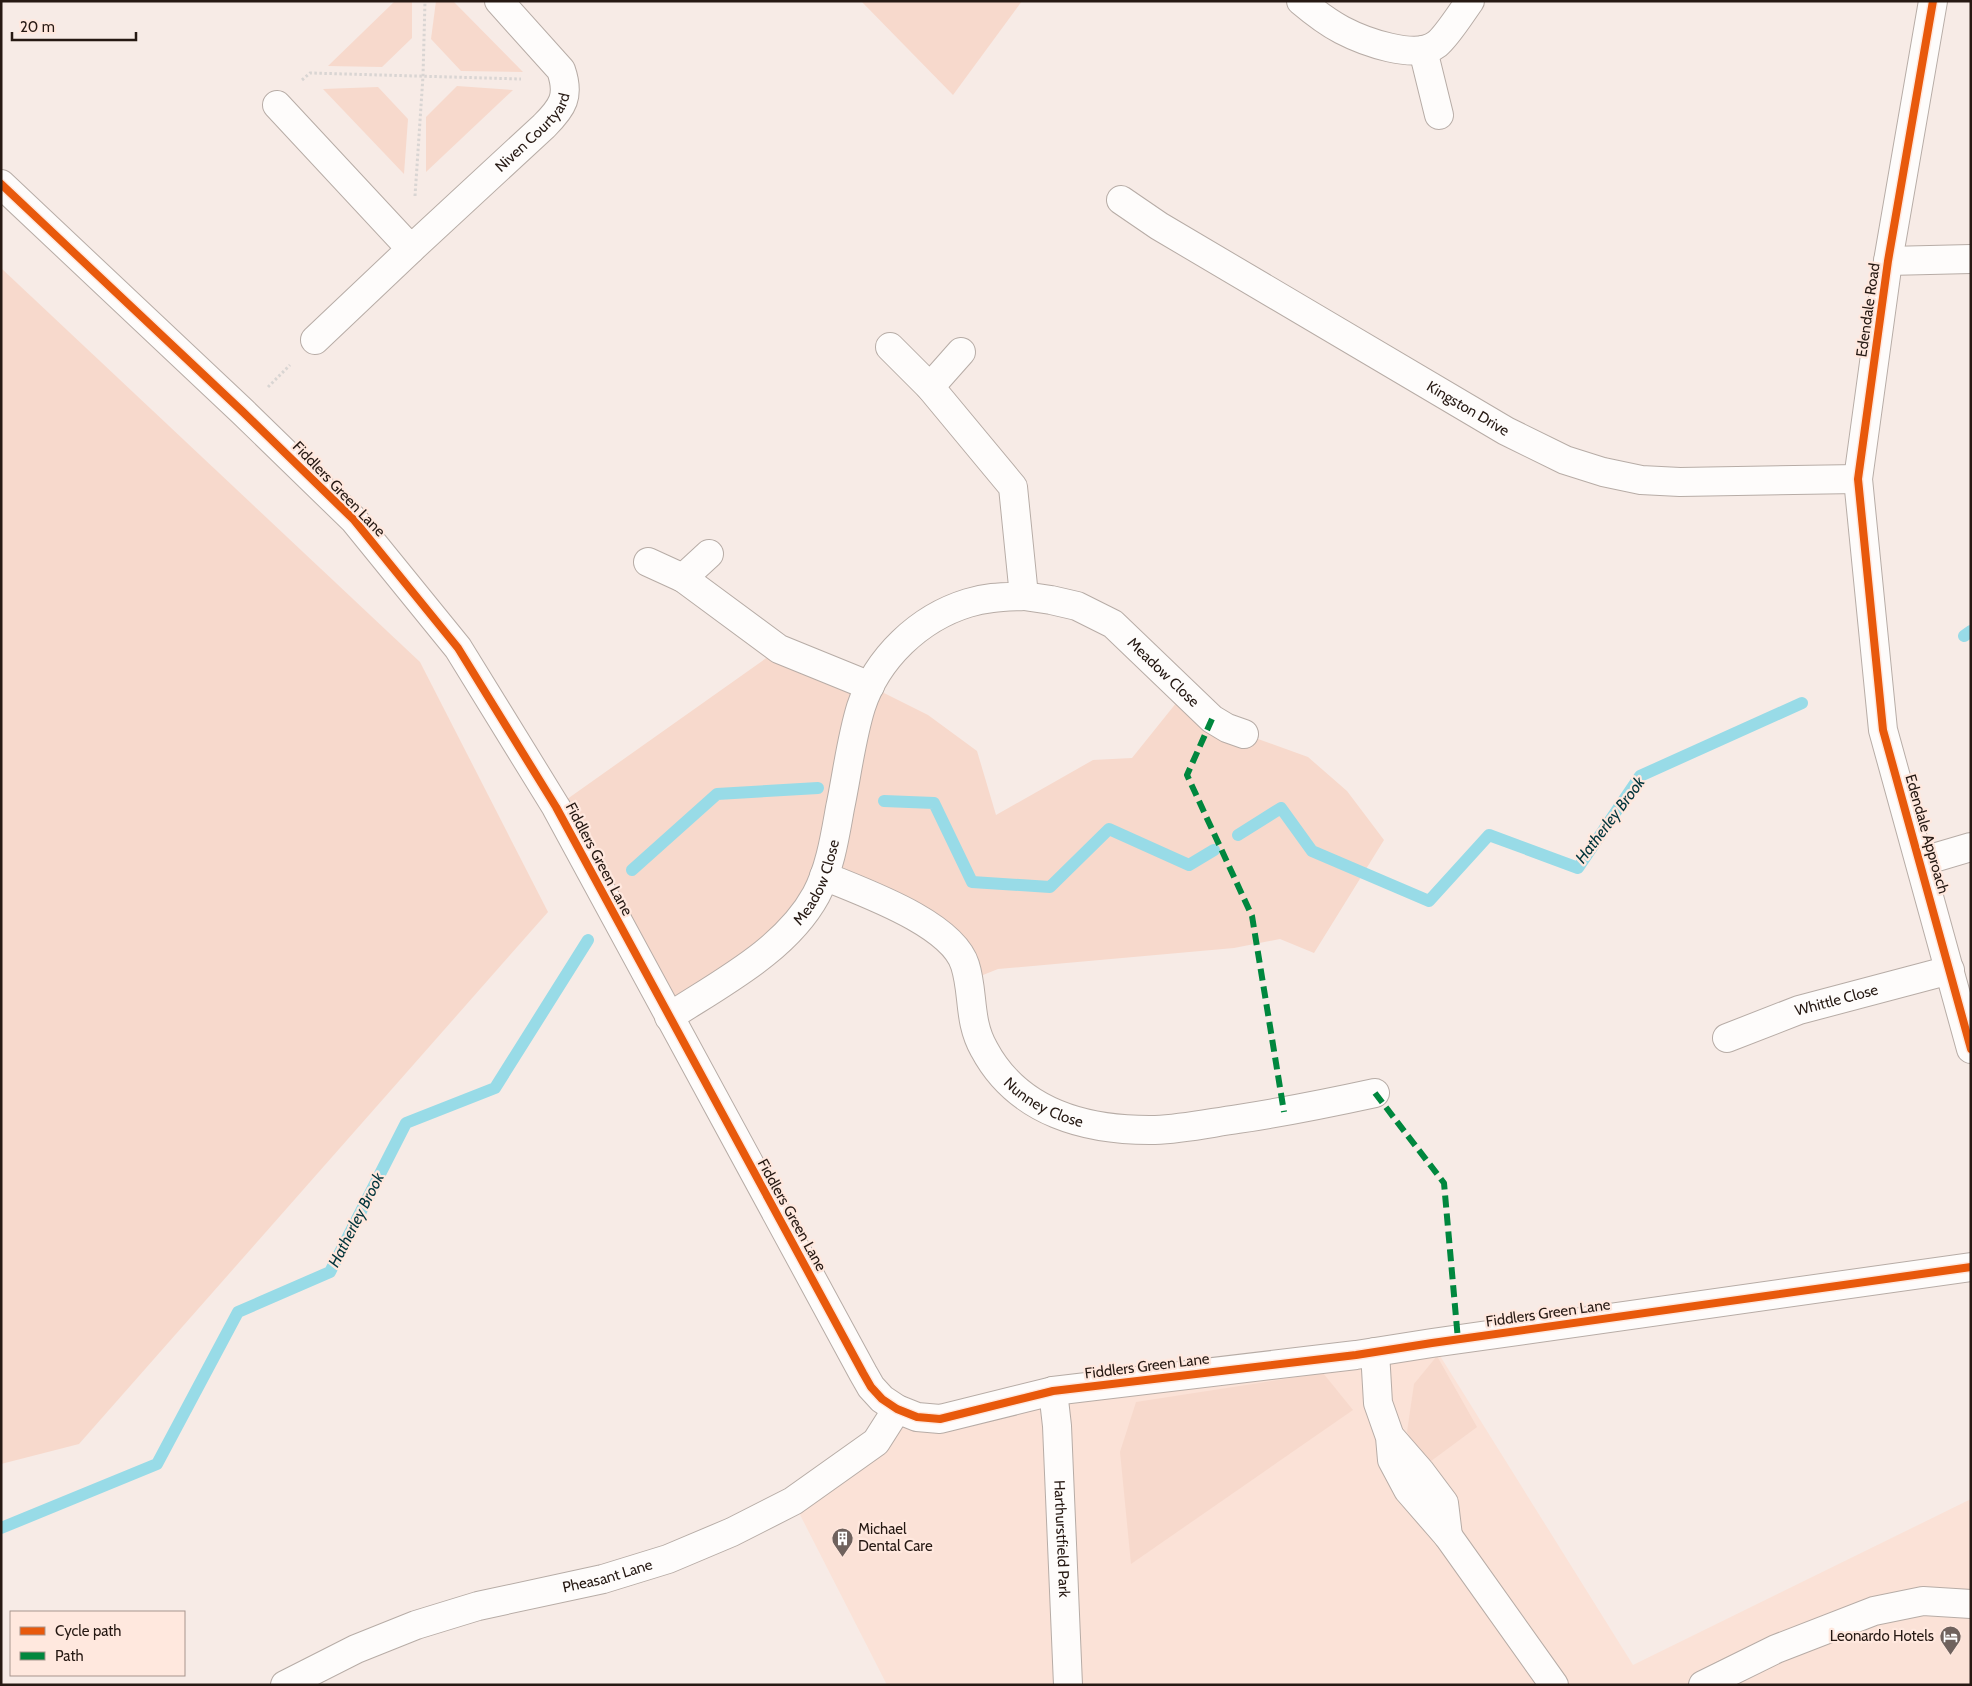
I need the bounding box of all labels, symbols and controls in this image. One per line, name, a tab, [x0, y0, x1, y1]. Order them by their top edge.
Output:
scale bar	[12, 10, 136, 42]
text: 20 m	[20, 18, 55, 36]
street label: Niven Courtyard	[491, 91, 574, 176]
street label: Edendale Road	[1852, 262, 1884, 358]
street label: Kingston Drive	[1424, 377, 1513, 440]
street label: Fiddlers Green Lane	[289, 438, 389, 541]
street label: Meadow Close	[1124, 634, 1203, 711]
water label: Hatherley Brook	[1571, 772, 1649, 867]
street label: Edendale Approach	[1901, 772, 1953, 896]
street label: Fiddlers Green Lane	[562, 799, 637, 919]
street label: Meadow Close	[789, 838, 843, 929]
street label: Whittle Close	[1793, 980, 1880, 1020]
street label: Nunney Close	[1000, 1074, 1085, 1131]
street label: Fiddlers Green Lane	[754, 1156, 830, 1275]
water label: Hatherley Brook	[324, 1169, 388, 1270]
street label: Fiddlers Green Lane	[1485, 1295, 1612, 1331]
street label: Fiddlers Green Lane	[1084, 1349, 1211, 1383]
street label: Harthurstfield Park	[1050, 1480, 1073, 1598]
place label: Michael Dental Care	[858, 1520, 933, 1555]
building icon: Michael Dental Care	[830, 1526, 854, 1557]
street label: Pheasant Lane	[561, 1555, 655, 1596]
legend	[10, 1611, 185, 1676]
text: Cycle path	[55, 1622, 121, 1640]
hotel icon: Leonardo Hotels	[1938, 1624, 1962, 1655]
place label: Leonardo Hotels	[1830, 1627, 1934, 1645]
text: Path	[55, 1647, 84, 1665]

